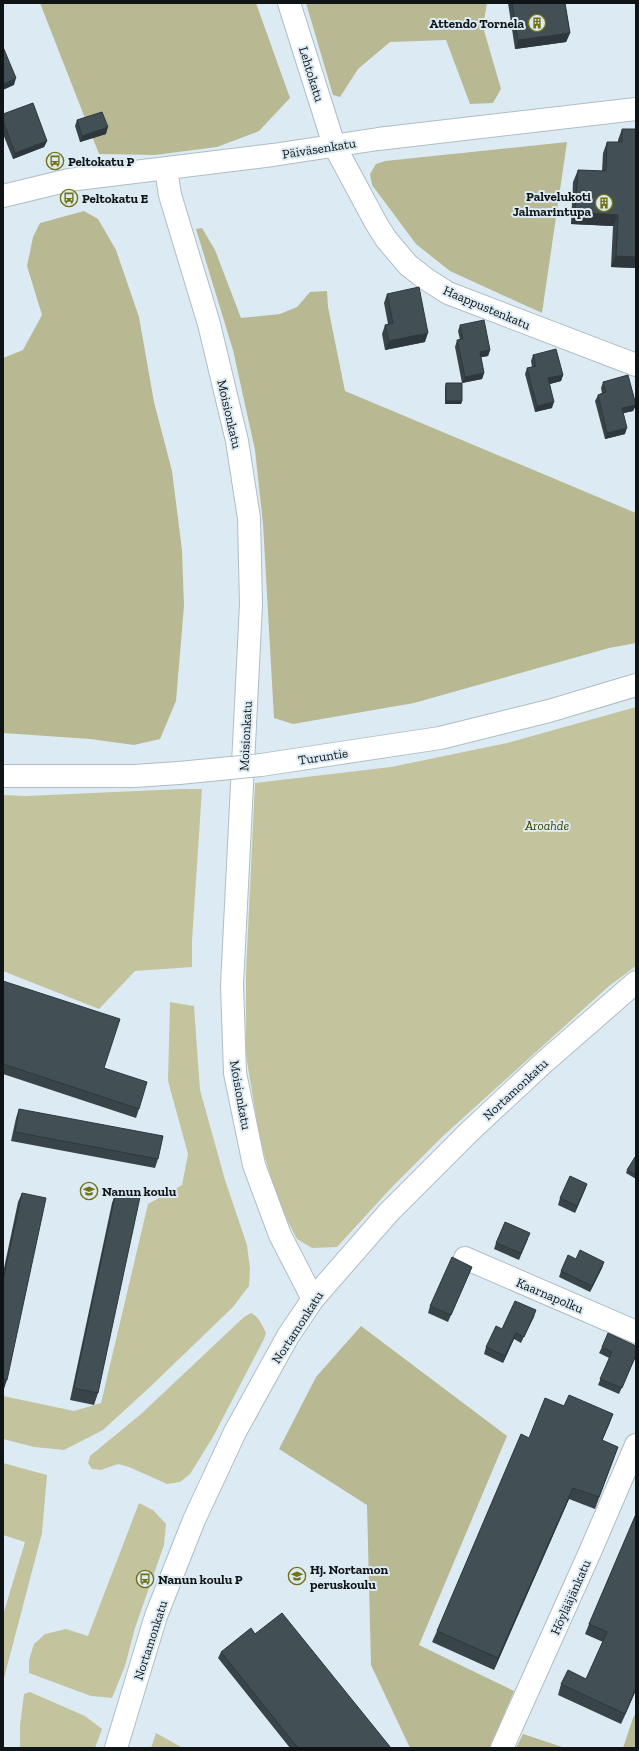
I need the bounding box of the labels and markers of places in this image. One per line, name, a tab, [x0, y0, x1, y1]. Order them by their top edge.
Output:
building icon: Attendo Tornela	[527, 13, 547, 33]
place label: Attendo Tornela	[430, 16, 524, 31]
bus stop icon: Peltokatu P	[45, 151, 65, 171]
place label: Peltokatu P	[68, 154, 134, 169]
bus stop icon: Peltokatu E	[59, 188, 79, 208]
place label: Palvelukoti Jalmarintupa	[513, 189, 591, 219]
place label: Peltokatu E	[82, 191, 148, 206]
building icon: Palvelukoti Jalmarintupa	[594, 193, 614, 213]
school or university icon: Nanun koulu	[79, 1181, 99, 1201]
place label: Nanun koulu	[102, 1184, 177, 1199]
place label: Hj. Nortamon peruskoulu	[310, 1562, 389, 1592]
school or university icon: Hj. Nortamon peruskoulu	[287, 1566, 307, 1586]
bus stop icon: Nanun koulu P	[135, 1569, 155, 1589]
place label: Nanun koulu P	[158, 1572, 243, 1587]

